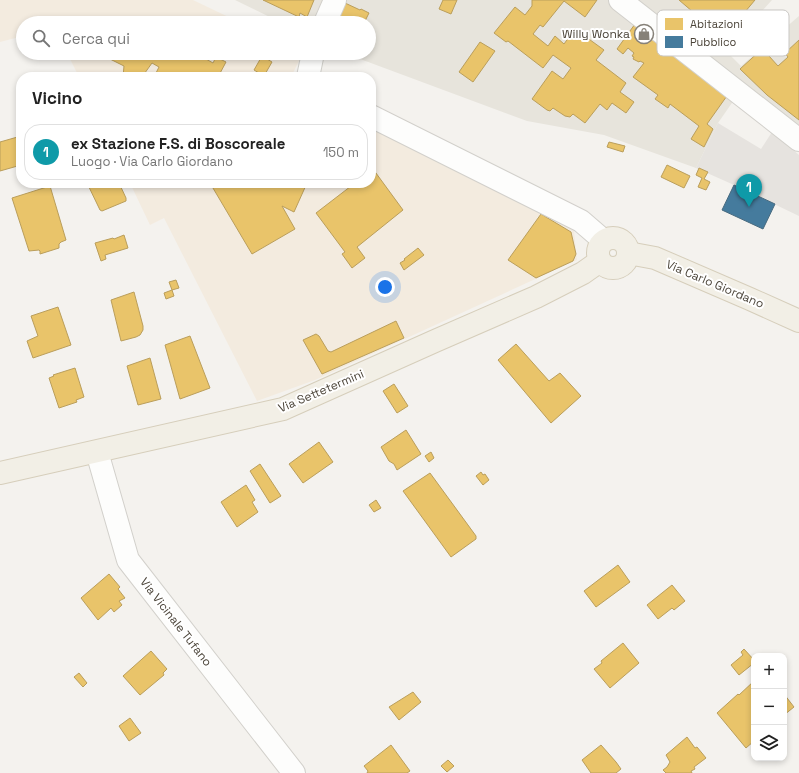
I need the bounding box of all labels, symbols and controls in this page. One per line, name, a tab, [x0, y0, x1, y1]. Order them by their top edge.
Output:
legend	[657, 10, 789, 56]
search box	[16, 16, 376, 60]
text: Abitazioni	[690, 17, 743, 31]
shop icon: Willy Wonka	[633, 23, 655, 45]
place label: Willy Wonka	[562, 26, 630, 42]
icon: search	[30, 27, 52, 49]
text: Cerca qui	[62, 29, 130, 48]
text: Pubblico	[690, 35, 736, 49]
text: Vicino	[32, 87, 82, 109]
text: ex Stazione F.S. di Boscoreale	[71, 134, 285, 153]
text: 1	[43, 144, 49, 161]
text: 150 m	[323, 144, 359, 161]
text: Luogo · Via Carlo Giordano	[71, 153, 233, 170]
pin: 1	[736, 174, 762, 207]
street label: Via Carlo Giordano	[664, 256, 766, 312]
your location	[375, 277, 395, 297]
street label: Via Settetermini	[276, 366, 366, 416]
street label: Via Vicinale Tufano	[136, 574, 216, 670]
map controls	[751, 653, 787, 761]
button: +	[751, 653, 787, 689]
button: −	[751, 689, 787, 725]
button: layers	[751, 725, 787, 761]

